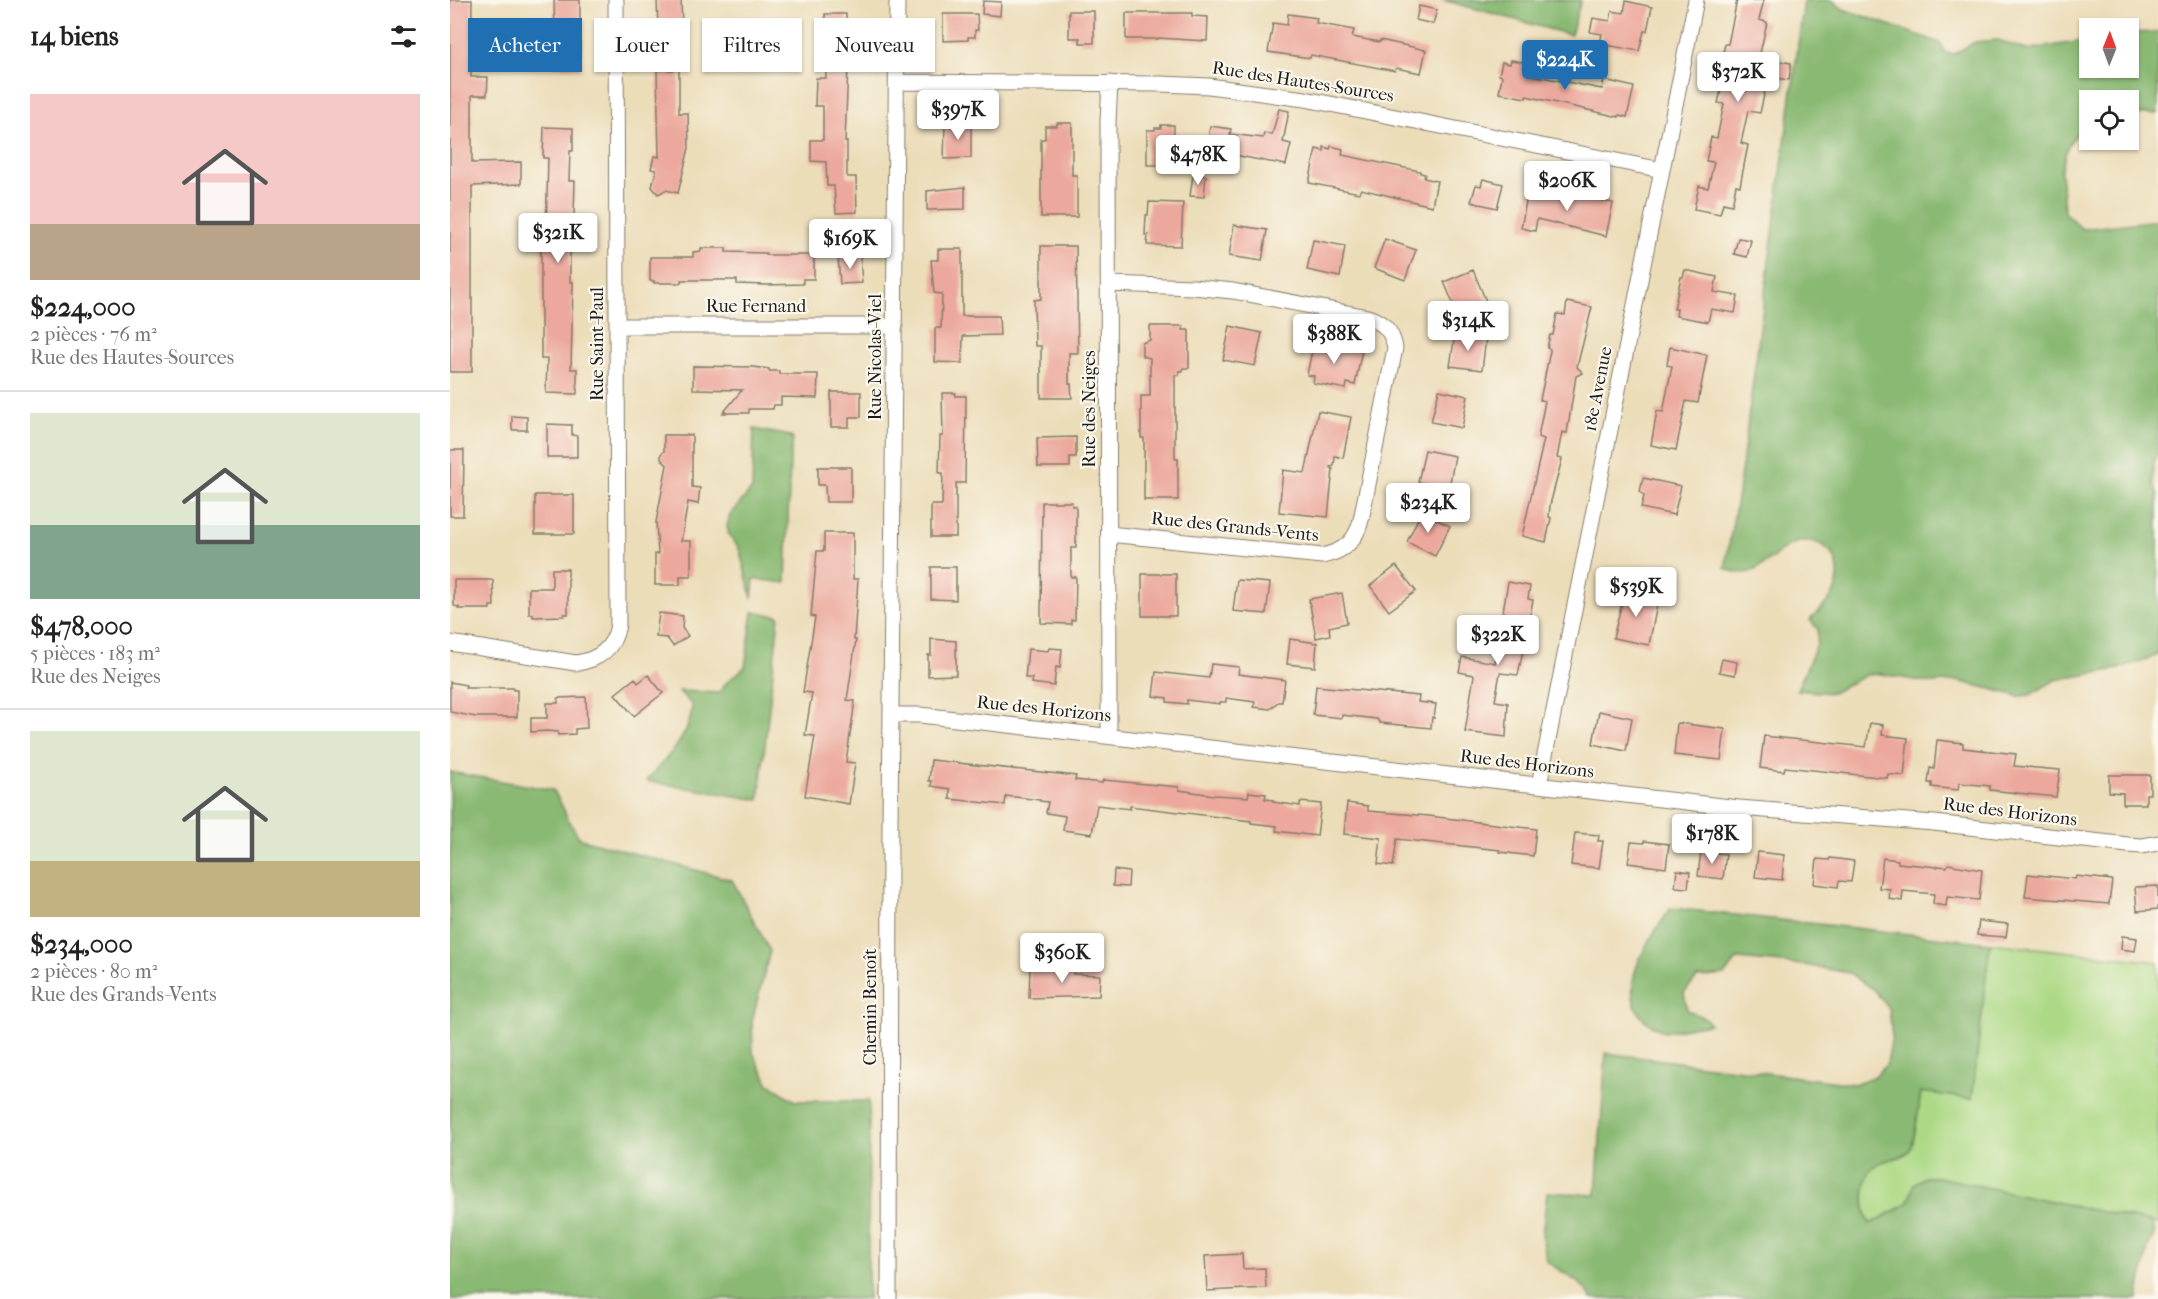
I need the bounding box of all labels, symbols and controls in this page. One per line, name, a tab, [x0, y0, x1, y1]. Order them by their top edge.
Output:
chip: Acheter	[468, 18, 582, 72]
chip: Louer	[594, 18, 690, 72]
chip: Filtres	[702, 18, 802, 72]
chip: Nouveau	[814, 18, 935, 72]
north arrow	[2079, 18, 2139, 78]
map controls	[2079, 18, 2139, 150]
icon: filters	[387, 20, 420, 53]
text: 14 biens	[30, 21, 119, 52]
pin: $224K	[1523, 40, 1607, 91]
text: $224K	[1536, 48, 1594, 71]
pin: $372K	[1696, 52, 1780, 103]
street label: Rue des Hautes-Sources	[1211, 57, 1396, 107]
text: $372K	[1711, 60, 1765, 83]
pin: $397K	[916, 90, 1000, 141]
button: locate	[2079, 90, 2139, 150]
text: $397K	[931, 98, 985, 121]
icon: home	[171, 133, 279, 241]
pin: $478K	[1156, 135, 1240, 186]
text: $478K	[1170, 143, 1226, 166]
pin: $206K	[1525, 161, 1609, 212]
text: $206K	[1538, 169, 1596, 192]
pin: $321K	[516, 213, 600, 264]
pin: $169K	[808, 219, 892, 270]
text: $321K	[532, 221, 584, 244]
text: $169K	[823, 227, 877, 250]
street label: Rue Saint-Paul	[587, 287, 608, 401]
text: $224,000	[30, 292, 136, 323]
street label: Rue Nicolas-Viel	[865, 294, 886, 420]
street label: Rue Fernand	[706, 296, 807, 317]
pin: $314K	[1426, 301, 1510, 352]
text: $314K	[1442, 309, 1494, 332]
pin: $388K	[1292, 314, 1376, 365]
text: $388K	[1307, 322, 1361, 345]
text: 2 pièces · 76 m²	[30, 323, 157, 346]
street label: 18e Avenue	[1579, 345, 1617, 433]
text: Rue des Hautes-Sources	[30, 346, 234, 369]
street label: Rue des Neiges	[1079, 350, 1100, 468]
icon: home	[171, 452, 279, 560]
pin: $234K	[1386, 483, 1470, 534]
text: $234K	[1400, 491, 1456, 514]
street label: Rue des Grands-Vents	[1150, 508, 1320, 546]
pin: $539K	[1594, 567, 1678, 618]
text: $539K	[1610, 575, 1662, 598]
text: $478,000	[30, 611, 133, 642]
pin: $322K	[1456, 615, 1540, 666]
text: $322K	[1471, 623, 1525, 646]
text: 5 pièces · 183 m²	[30, 642, 160, 665]
text: Rue des Neiges	[30, 665, 161, 688]
street label: Rue des Horizons	[976, 692, 1113, 727]
street label: Rue des Horizons	[1459, 745, 1596, 783]
icon: home	[171, 770, 279, 878]
street label: Rue des Horizons	[1942, 793, 2079, 831]
pin: $178K	[1670, 814, 1754, 865]
text: $178K	[1686, 822, 1738, 845]
text: $234,000	[30, 929, 133, 960]
pin: $360K	[1020, 933, 1104, 984]
text: $360K	[1034, 941, 1090, 964]
street label: Chemin Benoît	[860, 948, 881, 1066]
text: 2 pièces · 80 m²	[30, 960, 157, 983]
text: Rue des Grands-Vents	[30, 983, 217, 1006]

